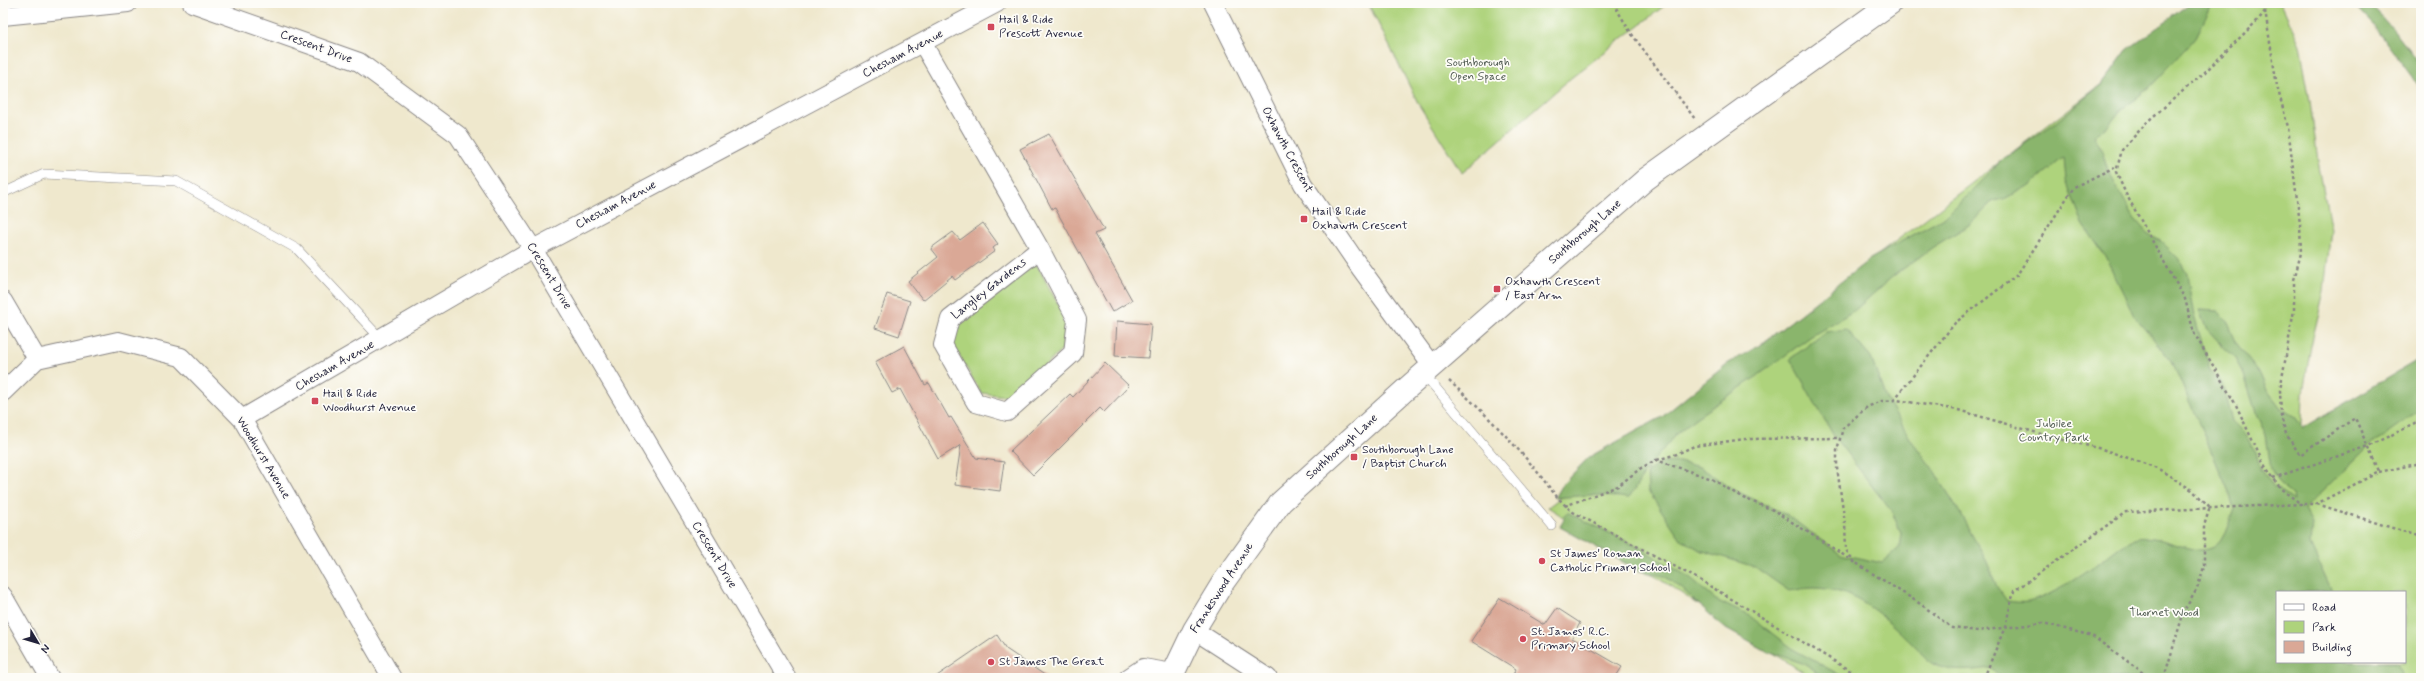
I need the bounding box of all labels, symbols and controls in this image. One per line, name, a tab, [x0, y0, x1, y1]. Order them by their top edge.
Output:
place label: Hail & Ride Prescott Avenue	[999, 12, 1083, 42]
marker: Hail & Ride Prescott Avenue	[986, 22, 996, 32]
street label: Chesham Avenue	[860, 26, 946, 82]
street label: Crescent Drive	[278, 27, 354, 67]
park label: Southborough Open Space	[1446, 55, 1510, 85]
street label: Oxhawth Crescent	[1257, 104, 1317, 196]
street label: Chesham Avenue	[573, 177, 659, 233]
street label: Southborough Lane	[1545, 196, 1625, 268]
place label: Hail & Ride Oxhawth Crescent	[1312, 204, 1408, 234]
marker: Hail & Ride Oxhawth Crescent	[1299, 214, 1309, 224]
street label: Crescent Drive	[523, 239, 575, 313]
street label: Langley Gardens	[948, 254, 1030, 323]
place label: Oxhawth Crescent / East Arm	[1505, 274, 1601, 304]
marker: Oxhawth Crescent / East Arm	[1492, 284, 1502, 294]
street label: Chesham Avenue	[292, 337, 378, 395]
place label: Hail & Ride Woodhurst Avenue	[323, 386, 416, 416]
marker: Hail & Ride Woodhurst Avenue	[310, 396, 320, 406]
street label: Southborough Lane	[1303, 410, 1381, 484]
street label: Woodhurst Avenue	[232, 414, 294, 502]
park label: Jubilee Country Park	[2019, 416, 2090, 446]
place label: Southborough Lane / Baptist Church	[1362, 442, 1454, 472]
marker: Southborough Lane / Baptist Church	[1349, 452, 1359, 462]
street label: Crescent Drive	[688, 518, 740, 592]
street label: Frankswood Avenue	[1187, 539, 1257, 636]
place label: St James' Roman Catholic Primary School	[1550, 546, 1671, 576]
marker: St James' Roman Catholic Primary School	[1537, 556, 1547, 566]
legend	[2276, 591, 2406, 663]
text: Road	[2312, 600, 2336, 616]
park label: Thornet Wood	[2129, 605, 2199, 621]
text: Park	[2312, 620, 2336, 636]
north arrow	[18, 623, 58, 663]
place label: St. James' R.C. Primary School	[1531, 624, 1610, 654]
marker: St. James' R.C. Primary School	[1518, 634, 1528, 644]
text: Building	[2312, 640, 2352, 657]
text: N	[37, 641, 53, 656]
place label: St James The Great	[999, 654, 1104, 670]
marker: St James The Great	[986, 657, 996, 667]

